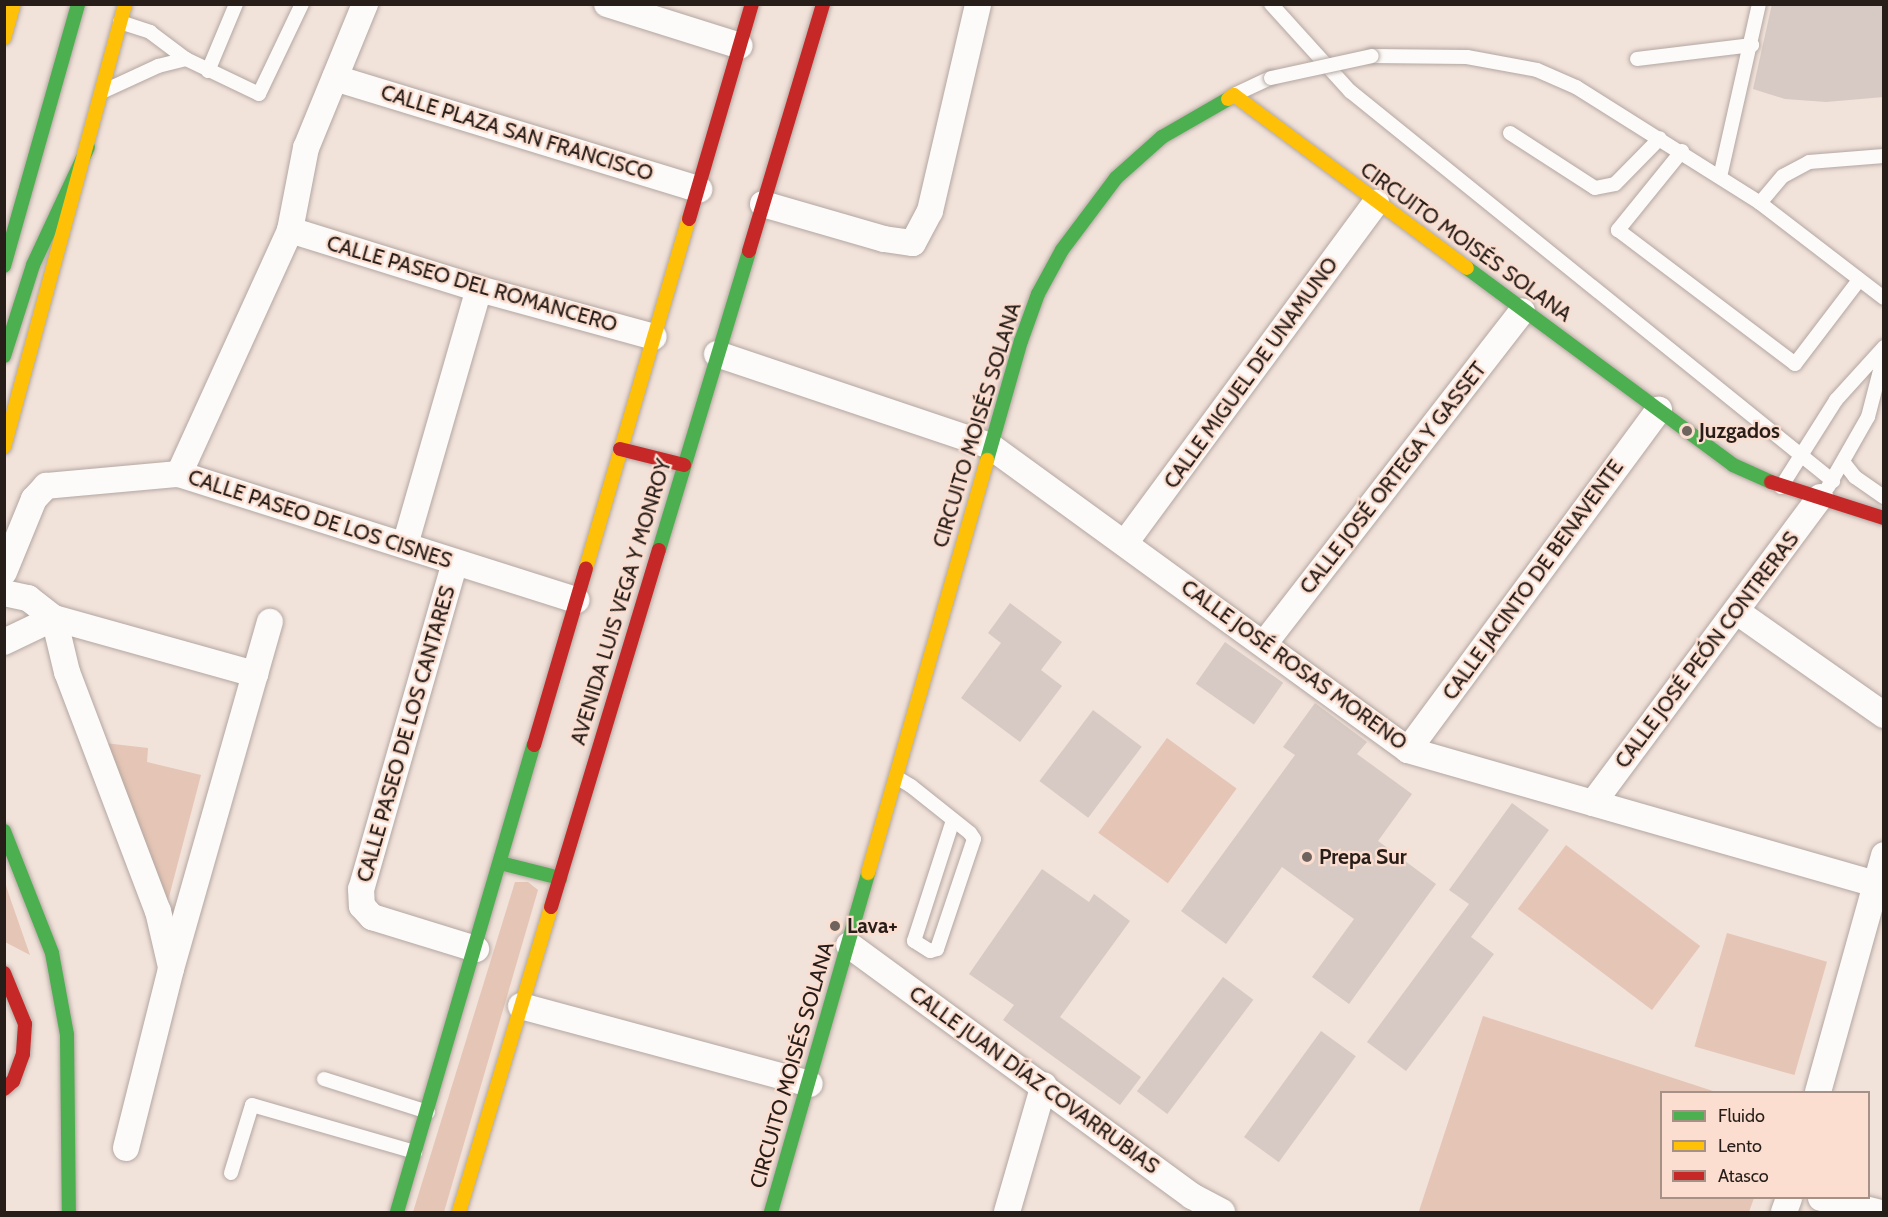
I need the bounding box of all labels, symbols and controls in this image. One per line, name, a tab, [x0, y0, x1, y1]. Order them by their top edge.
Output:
street label: CALLE PLAZA SAN FRANCISCO	[378, 80, 656, 186]
street label: CIRCUITO MOISÉS SOLANA	[1355, 157, 1577, 327]
street label: CALLE PASEO DEL ROMANCERO	[324, 230, 620, 338]
street label: CALLE MIGUEL DE UNAMUNO	[1159, 253, 1343, 493]
street label: CIRCUITO MOISÉS SOLANA	[928, 299, 1026, 551]
street label: CALLE JOSÉ ORTEGA Y GASSET	[1295, 357, 1491, 599]
place label: Juzgados	[1699, 418, 1780, 444]
marker: Juzgados	[1680, 424, 1694, 438]
street label: CALLE JACINTO DE BENAVENTE	[1437, 455, 1629, 705]
street label: AVENIDA LUIS VEGA Y MONROY	[565, 456, 677, 748]
street label: CALLE PASEO DE LOS CISNES	[185, 464, 455, 574]
street label: CALLE JOSÉ PEÓN CONTRERAS	[1610, 527, 1804, 773]
street label: CALLE JOSÉ ROSAS MORENO	[1176, 575, 1412, 755]
street label: CALLE PASEO DE LOS CANTARES	[352, 583, 460, 885]
place label: Prepa Sur	[1319, 844, 1407, 870]
marker: Prepa Sur	[1300, 850, 1314, 864]
place label: Lava+	[847, 913, 898, 939]
marker: Lava+	[828, 919, 842, 933]
street label: CIRCUITO MOISÉS SOLANA	[745, 939, 839, 1191]
street label: CALLE JUAN DÍAZ COVARRUBIAS	[904, 981, 1164, 1179]
legend	[1660, 1091, 1870, 1199]
text: Fluido	[1718, 1105, 1765, 1127]
text: Lento	[1718, 1135, 1762, 1157]
text: Atasco	[1718, 1165, 1769, 1187]

